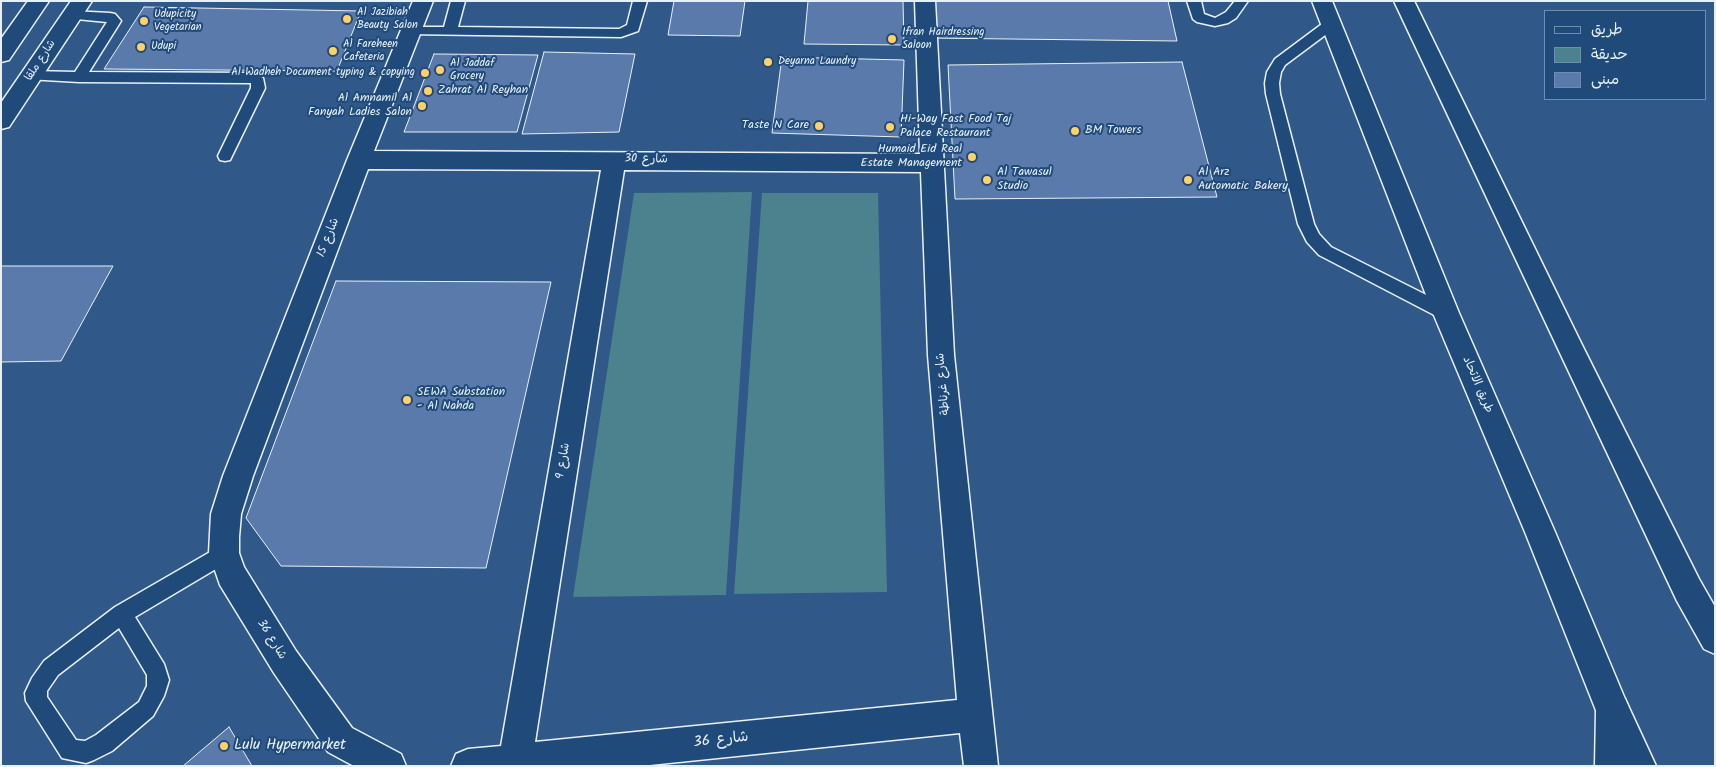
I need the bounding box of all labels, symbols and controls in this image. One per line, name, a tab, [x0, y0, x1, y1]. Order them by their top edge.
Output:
place label: Al Jazibiah Beauty Salon	[357, 6, 418, 32]
place label: Udupicity Vegetarian	[154, 8, 202, 34]
legend	[1544, 10, 1706, 100]
marker: Al Jazibiah Beauty Salon	[341, 13, 353, 25]
marker: Udupicity Vegetarian	[138, 15, 150, 27]
text: طريق	[1591, 18, 1623, 42]
place label: Ifran Hairdressing Saloon	[902, 26, 985, 52]
marker: Ifran Hairdressing Saloon	[886, 33, 898, 45]
street label: شارع ملقا	[23, 38, 59, 84]
place label: Al Fareheen Cafeteria	[343, 38, 398, 64]
place label: Udupi	[151, 40, 176, 54]
marker: Udupi	[135, 41, 147, 53]
text: حديقة	[1591, 43, 1628, 67]
marker: Al Fareheen Cafeteria	[327, 45, 339, 57]
place label: Deyarna Laundry	[778, 55, 856, 69]
marker: Deyarna Laundry	[762, 56, 774, 68]
place label: Al Jaddaf Grocery	[450, 57, 494, 83]
marker: Al Jaddaf Grocery	[434, 64, 446, 76]
place label: Al Wadheh Document typing & copying	[231, 66, 415, 80]
marker: Al Wadheh Document typing & copying	[419, 67, 431, 79]
text: مبنى	[1591, 68, 1619, 92]
place label: Zahrat Al Reyhan	[438, 84, 528, 98]
marker: Zahrat Al Reyhan	[422, 85, 434, 97]
place label: Al Amnamil Al Fanyah Ladies Salon	[308, 92, 412, 120]
marker: Al Amnamil Al Fanyah Ladies Salon	[416, 100, 428, 112]
place label: Hi-Way Fast Food Taj Palace Restaurant	[900, 113, 1011, 141]
place label: Taste N Care	[742, 119, 809, 133]
marker: Taste N Care	[813, 120, 825, 132]
marker: Hi-Way Fast Food Taj Palace Restaurant	[884, 121, 896, 133]
place label: BM Towers	[1085, 124, 1141, 138]
marker: BM Towers	[1069, 125, 1081, 137]
place label: Humaid Eid Real Estate Management	[861, 143, 962, 171]
marker: Humaid Eid Real Estate Management	[966, 151, 978, 163]
street label: شارع 30	[624, 152, 668, 168]
place label: Al Tawasul Studio	[997, 166, 1052, 194]
place label: Al Arz Automatic Bakery	[1198, 166, 1288, 194]
marker: Al Tawasul Studio	[981, 174, 993, 186]
marker: Al Arz Automatic Bakery	[1182, 174, 1194, 186]
street label: شارع 15	[315, 216, 343, 260]
street label: شارع غرناطة	[934, 352, 954, 416]
street label: طريق الاتحاد	[1459, 354, 1495, 416]
place label: SEWA Substation - Al Nahda	[417, 386, 505, 414]
marker: SEWA Substation - Al Nahda	[401, 394, 413, 406]
street label: شارع 9	[554, 442, 574, 480]
street label: شارع 36	[253, 617, 289, 663]
street label: شارع 36	[693, 729, 749, 753]
place label: Lulu Hypermarket	[234, 737, 346, 755]
marker: Lulu Hypermarket	[218, 740, 230, 752]

